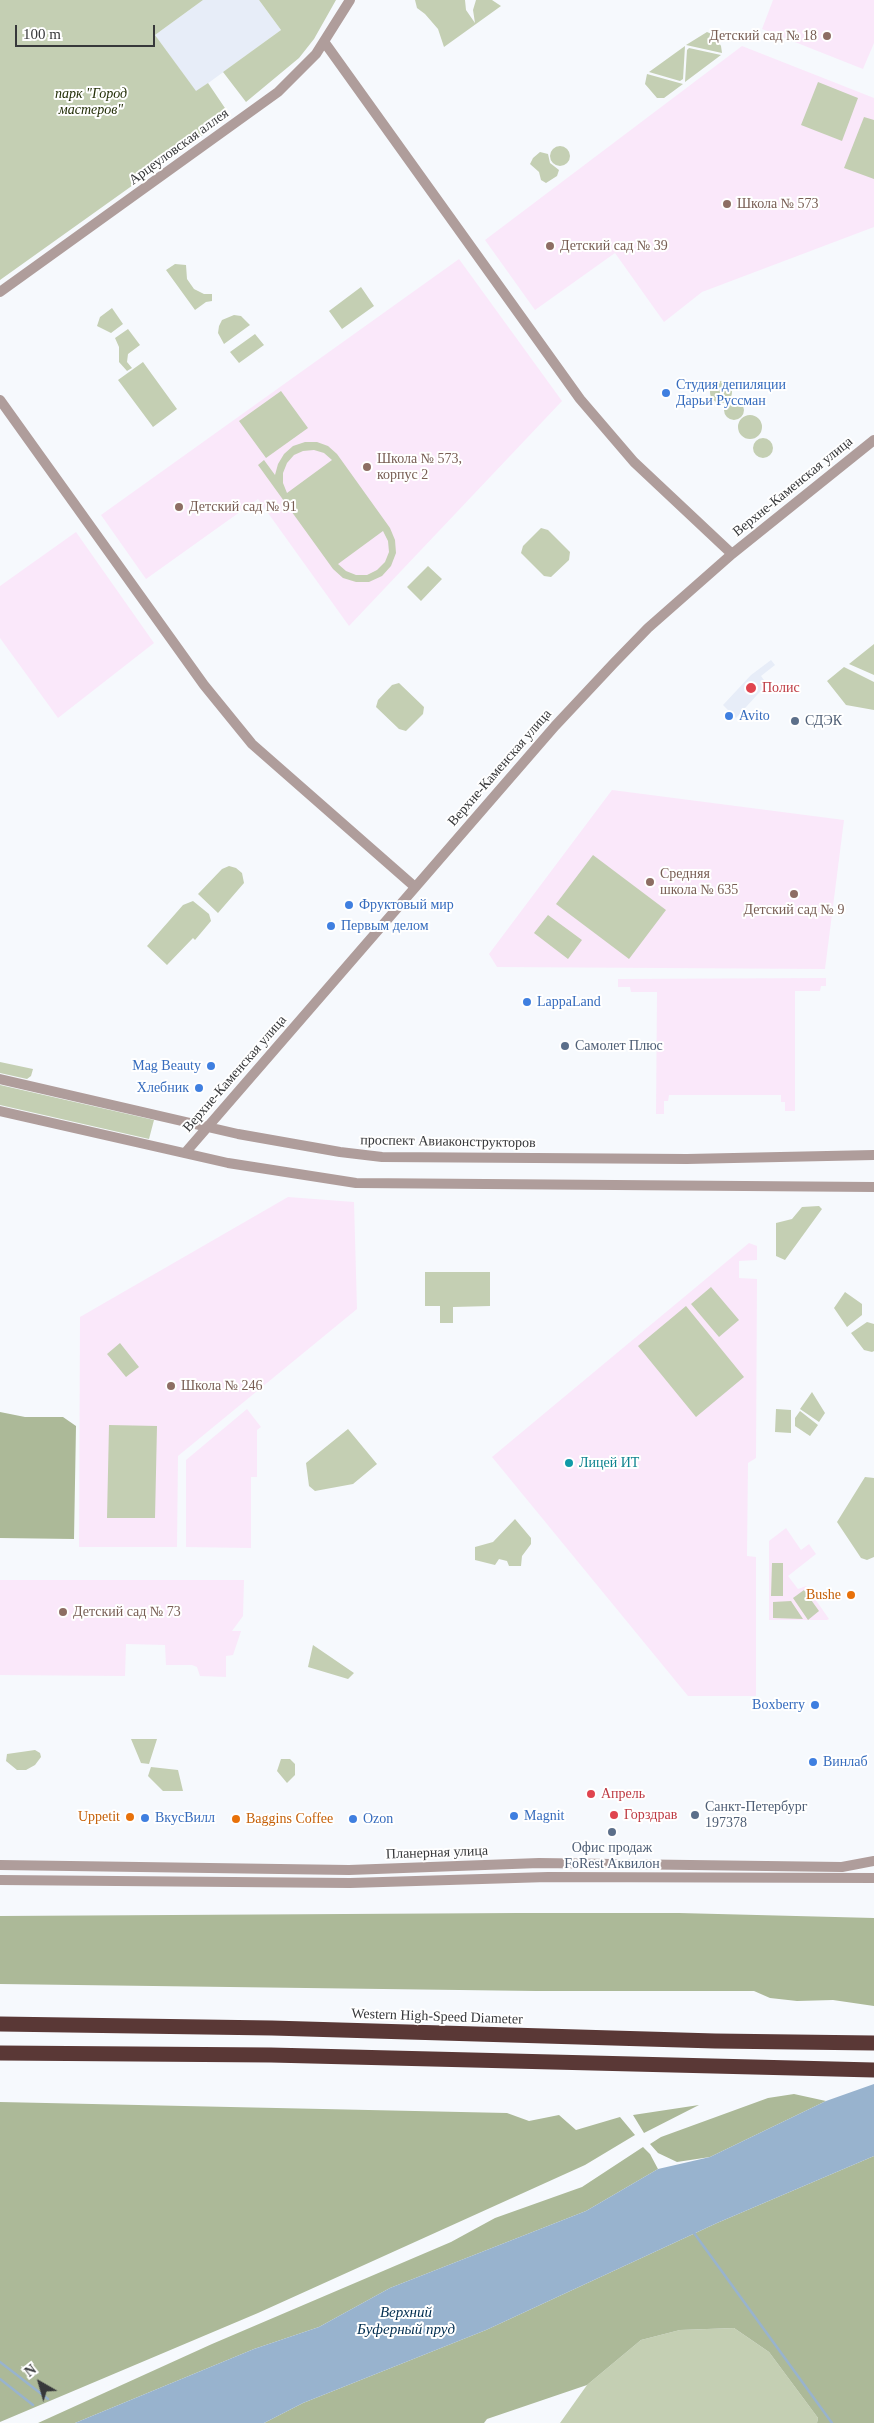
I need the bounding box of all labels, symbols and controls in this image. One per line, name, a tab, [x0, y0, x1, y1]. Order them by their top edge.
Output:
scale bar	[18, 15, 158, 47]
text: 100 m	[23, 26, 61, 42]
place label: Детский сад № 18	[709, 28, 817, 44]
marker: Детский сад № 18	[821, 30, 833, 42]
park label: парк "Город мастеров"	[55, 86, 127, 118]
street label: Арцеуловская аллея	[126, 105, 232, 189]
place label: Школа № 573	[737, 196, 819, 212]
marker: Школа № 573	[721, 198, 733, 210]
place label: Детский сад № 39	[560, 238, 668, 254]
marker: Детский сад № 39	[544, 240, 556, 252]
place label: Студия депиляции Дарьи Руссман	[676, 377, 786, 410]
marker: Студия депиляции Дарьи Руссман	[660, 387, 672, 399]
street label: Верхне-Каменская улица	[730, 433, 856, 541]
place label: Школа № 573, корпус 2	[377, 451, 462, 484]
marker: Школа № 573, корпус 2	[361, 461, 373, 473]
place label: Детский сад № 91	[189, 499, 297, 515]
marker: Детский сад № 91	[173, 501, 185, 513]
place label: Полис	[762, 680, 800, 696]
marker: Полис	[744, 681, 758, 695]
street label: Верхне-Каменская улица	[445, 706, 555, 830]
place label: Avito	[739, 708, 770, 724]
marker: Avito	[723, 710, 735, 722]
place label: СДЭК	[805, 713, 842, 729]
marker: СДЭК	[789, 715, 801, 727]
place label: Средняя школа № 635	[660, 866, 738, 899]
marker: Средняя школа № 635	[644, 876, 656, 888]
marker: Детский сад № 9	[788, 888, 800, 900]
place label: Фруктовый мир	[359, 897, 454, 913]
marker: Фруктовый мир	[343, 899, 355, 911]
place label: Детский сад № 9	[744, 902, 844, 918]
place label: Первым делом	[341, 918, 429, 934]
marker: Первым делом	[325, 920, 337, 932]
place label: LappaLand	[537, 994, 601, 1010]
marker: LappaLand	[521, 996, 533, 1008]
street label: Верхне-Каменская улица	[180, 1012, 290, 1136]
place label: Самолет Плюс	[575, 1038, 663, 1054]
marker: Самолет Плюс	[559, 1040, 571, 1052]
place label: Mag Beauty	[132, 1058, 201, 1074]
marker: Mag Beauty	[205, 1060, 217, 1072]
place label: Хлебник	[137, 1080, 189, 1096]
marker: Хлебник	[193, 1082, 205, 1094]
street label: проспект Авиаконструкторов	[360, 1132, 536, 1152]
place label: Школа № 246	[181, 1378, 263, 1394]
marker: Школа № 246	[165, 1380, 177, 1392]
place label: Лицей ИТ	[579, 1455, 639, 1471]
marker: Лицей ИТ	[563, 1457, 575, 1469]
place label: Bushe	[806, 1587, 841, 1603]
marker: Bushe	[845, 1589, 857, 1601]
place label: Детский сад № 73	[73, 1604, 181, 1620]
marker: Детский сад № 73	[57, 1606, 69, 1618]
place label: Boxberry	[752, 1697, 805, 1713]
marker: Boxberry	[809, 1699, 821, 1711]
place label: Винлаб	[823, 1754, 868, 1770]
marker: Винлаб	[807, 1756, 819, 1768]
place label: Апрель	[601, 1786, 645, 1802]
marker: Апрель	[585, 1788, 597, 1800]
place label: Санкт-Петербург 197378	[705, 1799, 807, 1831]
place label: Горздрав	[624, 1807, 677, 1823]
place label: Magnit	[524, 1808, 564, 1824]
place label: Uppetit	[78, 1809, 120, 1825]
marker: Горздрав	[608, 1809, 620, 1821]
marker: Санкт-Петербург 197378	[689, 1809, 701, 1821]
place label: ВкусВилл	[155, 1810, 215, 1826]
marker: Magnit	[508, 1810, 520, 1822]
marker: Uppetit	[124, 1811, 136, 1823]
place label: Baggins Coffee	[246, 1811, 333, 1827]
place label: Ozon	[363, 1811, 393, 1827]
marker: ВкусВилл	[139, 1812, 151, 1824]
marker: Baggins Coffee	[230, 1813, 242, 1825]
marker: Ozon	[347, 1813, 359, 1825]
marker: Офис продаж FoRest Аквилон	[606, 1826, 618, 1838]
place label: Офис продаж FoRest Аквилон	[564, 1840, 660, 1872]
street label: Планерная улица	[386, 1843, 488, 1863]
street label: Western High-Speed Diameter	[351, 2006, 523, 2028]
water label: Верхний Буферный пруд	[357, 2304, 455, 2339]
north arrow	[15, 2358, 65, 2408]
text: N	[22, 2362, 39, 2380]

